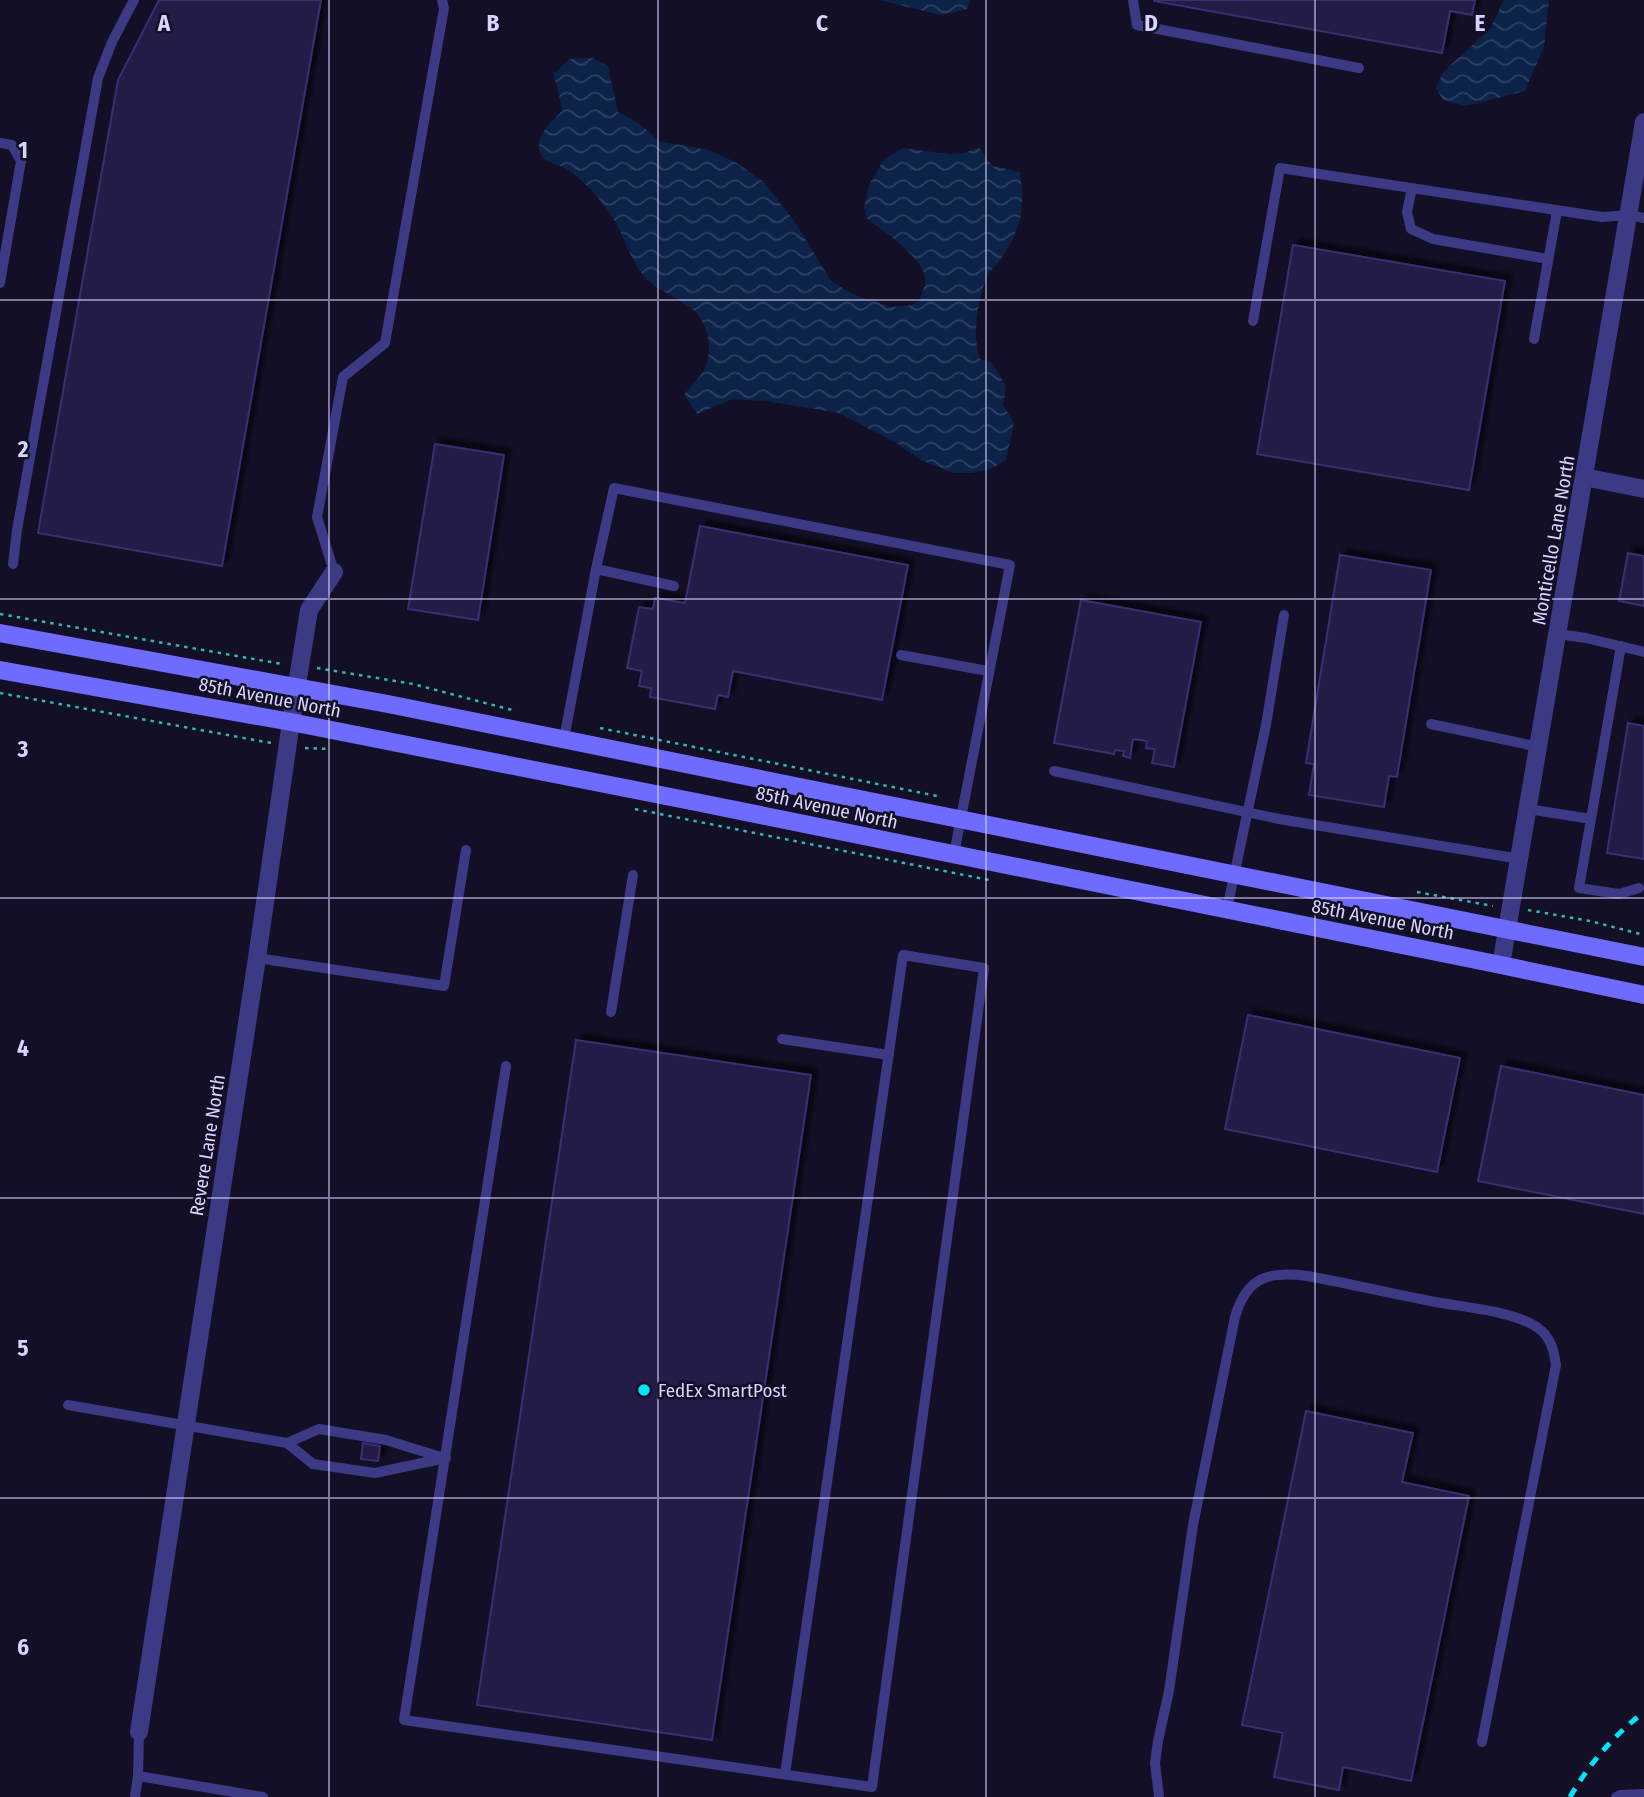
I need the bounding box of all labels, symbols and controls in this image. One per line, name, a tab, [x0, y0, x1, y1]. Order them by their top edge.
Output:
text: A	[157, 9, 171, 37]
text: B	[487, 9, 500, 37]
text: C	[816, 9, 828, 37]
text: D	[1144, 9, 1158, 37]
text: E	[1475, 9, 1486, 37]
text: 1	[18, 136, 28, 164]
text: 2	[17, 435, 29, 463]
street label: Monticello Lane North	[1527, 453, 1580, 627]
street label: 85th Avenue North	[197, 672, 343, 723]
text: 3	[17, 735, 29, 763]
street label: 85th Avenue North	[754, 781, 900, 834]
street label: 85th Avenue North	[1310, 894, 1456, 945]
text: 4	[17, 1034, 29, 1062]
street label: Revere Lane North	[185, 1073, 230, 1217]
text: 5	[17, 1334, 29, 1362]
place label: FedEx SmartPost	[658, 1379, 788, 1402]
marker: FedEx SmartPost	[636, 1382, 652, 1398]
text: 6	[17, 1633, 29, 1661]

